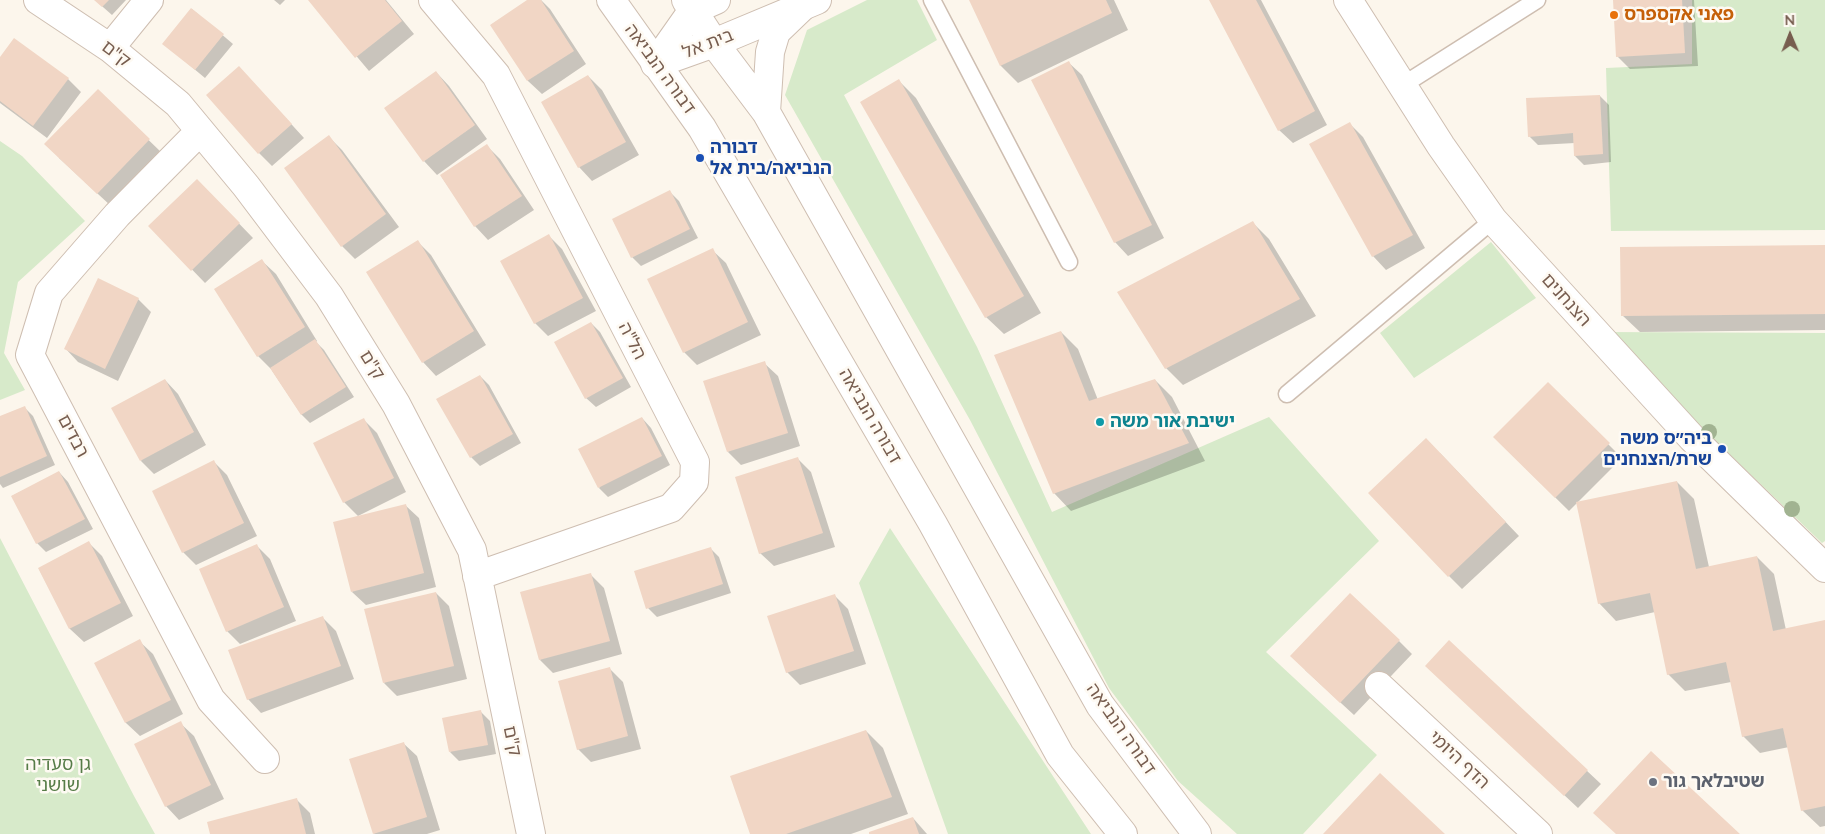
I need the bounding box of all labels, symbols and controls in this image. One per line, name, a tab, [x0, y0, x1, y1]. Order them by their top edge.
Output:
place label: פאני אקספרס	[1624, 4, 1734, 26]
marker: פאני אקספרס	[1608, 9, 1620, 21]
north arrow	[1765, 10, 1815, 60]
text: N	[1784, 11, 1795, 29]
street label: דבורה הנביאה	[620, 20, 700, 118]
street label: בית אל	[679, 24, 737, 64]
street label: ק"ם	[97, 36, 135, 72]
place label: דבורה הנביאה/בית אל	[710, 137, 832, 180]
marker: דבורה הנביאה/בית אל	[694, 152, 706, 164]
street label: הצנחנים	[1537, 269, 1595, 331]
street label: הל"ה	[614, 319, 650, 363]
street label: ק"ם	[355, 346, 389, 384]
street label: דבורה הנביאה	[834, 365, 906, 467]
street label: רבדים	[53, 411, 93, 461]
place label: ישיבת אור משה	[1110, 411, 1235, 433]
marker: ישיבת אור משה	[1094, 416, 1106, 428]
place label: ביה״ס משה שרת/הצנחנים	[1603, 428, 1712, 470]
marker: ביה״ס משה שרת/הצנחנים	[1716, 443, 1728, 455]
street label: דבורה הנביאה	[1082, 679, 1160, 779]
street label: ק"ם	[498, 724, 526, 758]
street label: הדף היומי	[1424, 726, 1494, 794]
park label: גן סעדיה שושני	[25, 754, 91, 796]
place label: שטיבלאך גור	[1663, 771, 1765, 793]
marker: שטיבלאך גור	[1647, 776, 1659, 788]

